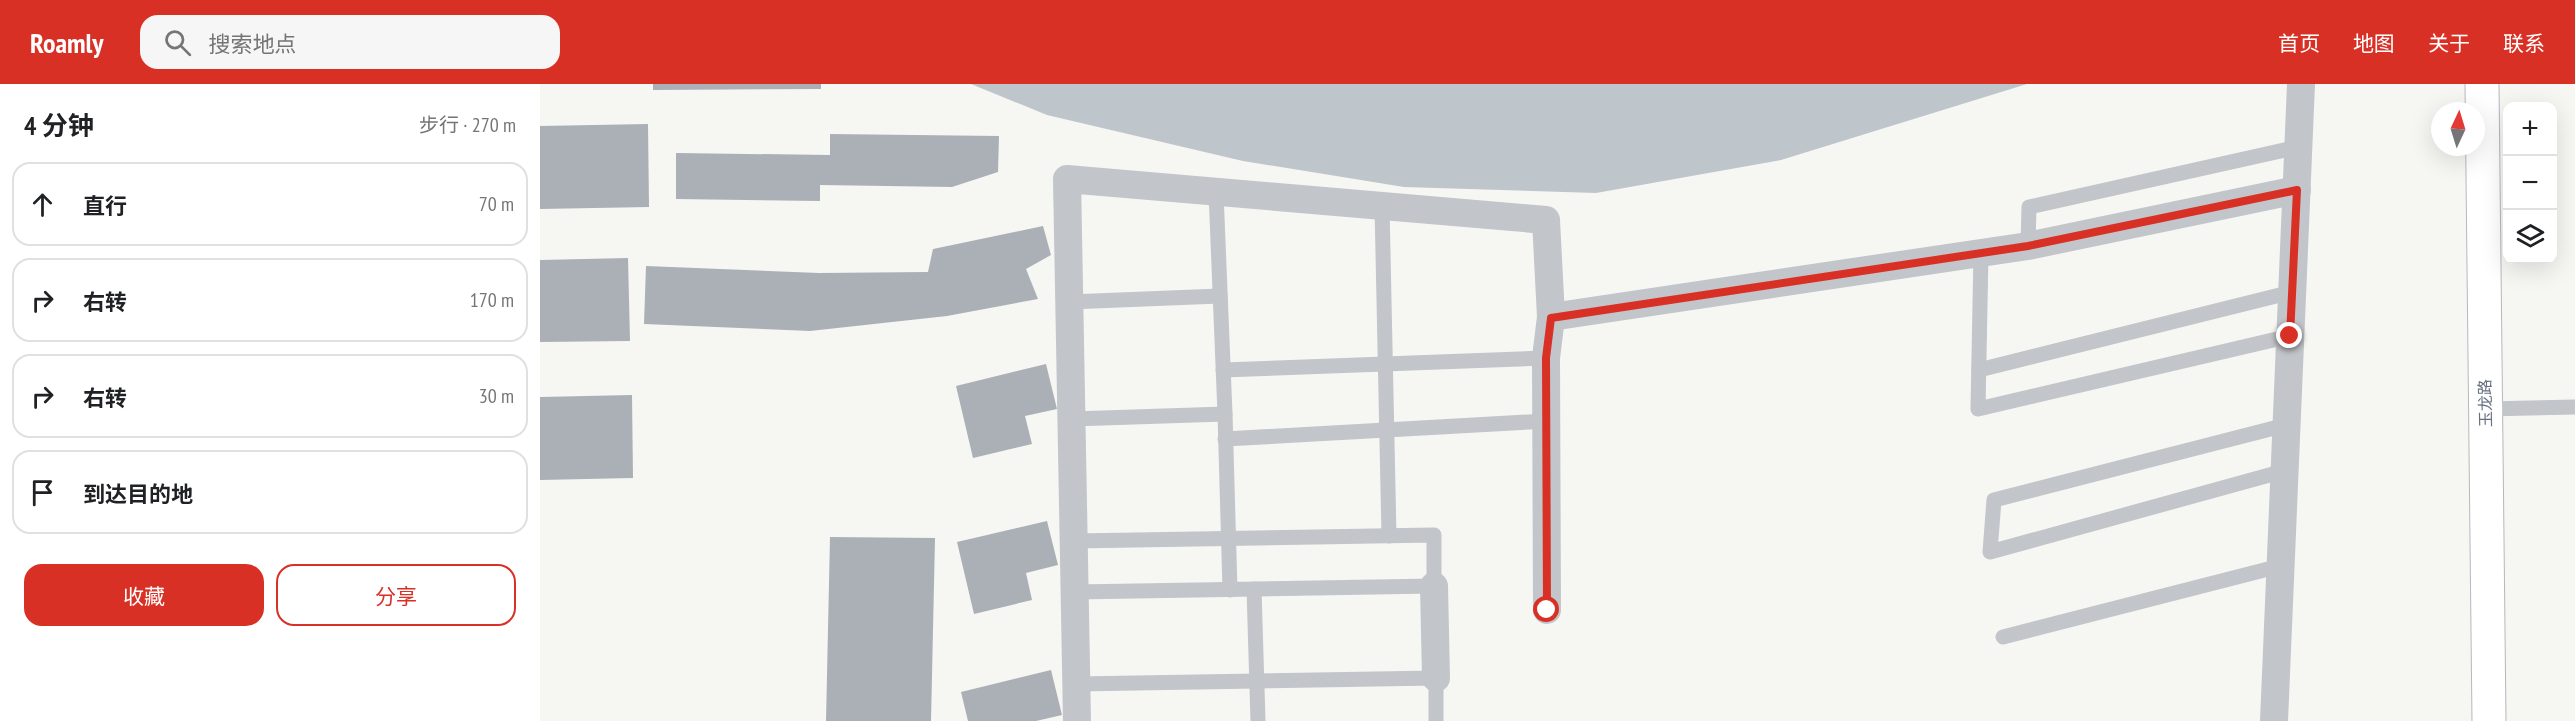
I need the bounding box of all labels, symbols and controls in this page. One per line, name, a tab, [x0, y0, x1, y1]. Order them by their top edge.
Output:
search box	[140, 15, 560, 69]
text: Roamly	[30, 24, 104, 61]
icon: search	[161, 26, 194, 59]
text: 搜索地点	[209, 30, 297, 58]
text: 首页	[2278, 30, 2320, 57]
text: 地图	[2353, 30, 2395, 57]
text: 关于	[2428, 30, 2470, 57]
text: 联系	[2503, 30, 2545, 57]
north arrow	[2431, 102, 2485, 156]
map controls	[2503, 102, 2557, 264]
button: +	[2503, 102, 2557, 156]
text: 4 分钟	[24, 109, 94, 142]
text: 步行 · 270 m	[419, 112, 516, 138]
button: −	[2503, 156, 2557, 210]
icon: ahead	[26, 188, 59, 221]
text: 70 m	[479, 191, 514, 217]
text: 直行	[83, 192, 127, 220]
button: layers	[2503, 210, 2557, 264]
icon: right	[26, 284, 59, 317]
text: 170 m	[470, 287, 514, 313]
text: 右转	[83, 288, 127, 316]
route end	[2276, 322, 2302, 348]
street label: 玉龙路	[2475, 379, 2495, 427]
icon: right	[26, 380, 59, 413]
text: 30 m	[479, 383, 514, 409]
text: 右转	[83, 384, 127, 412]
icon: arrive	[26, 476, 59, 509]
text: 到达目的地	[83, 480, 193, 508]
button: 收藏	[24, 564, 264, 626]
button: 分享	[276, 564, 516, 626]
route start	[1533, 596, 1559, 622]

